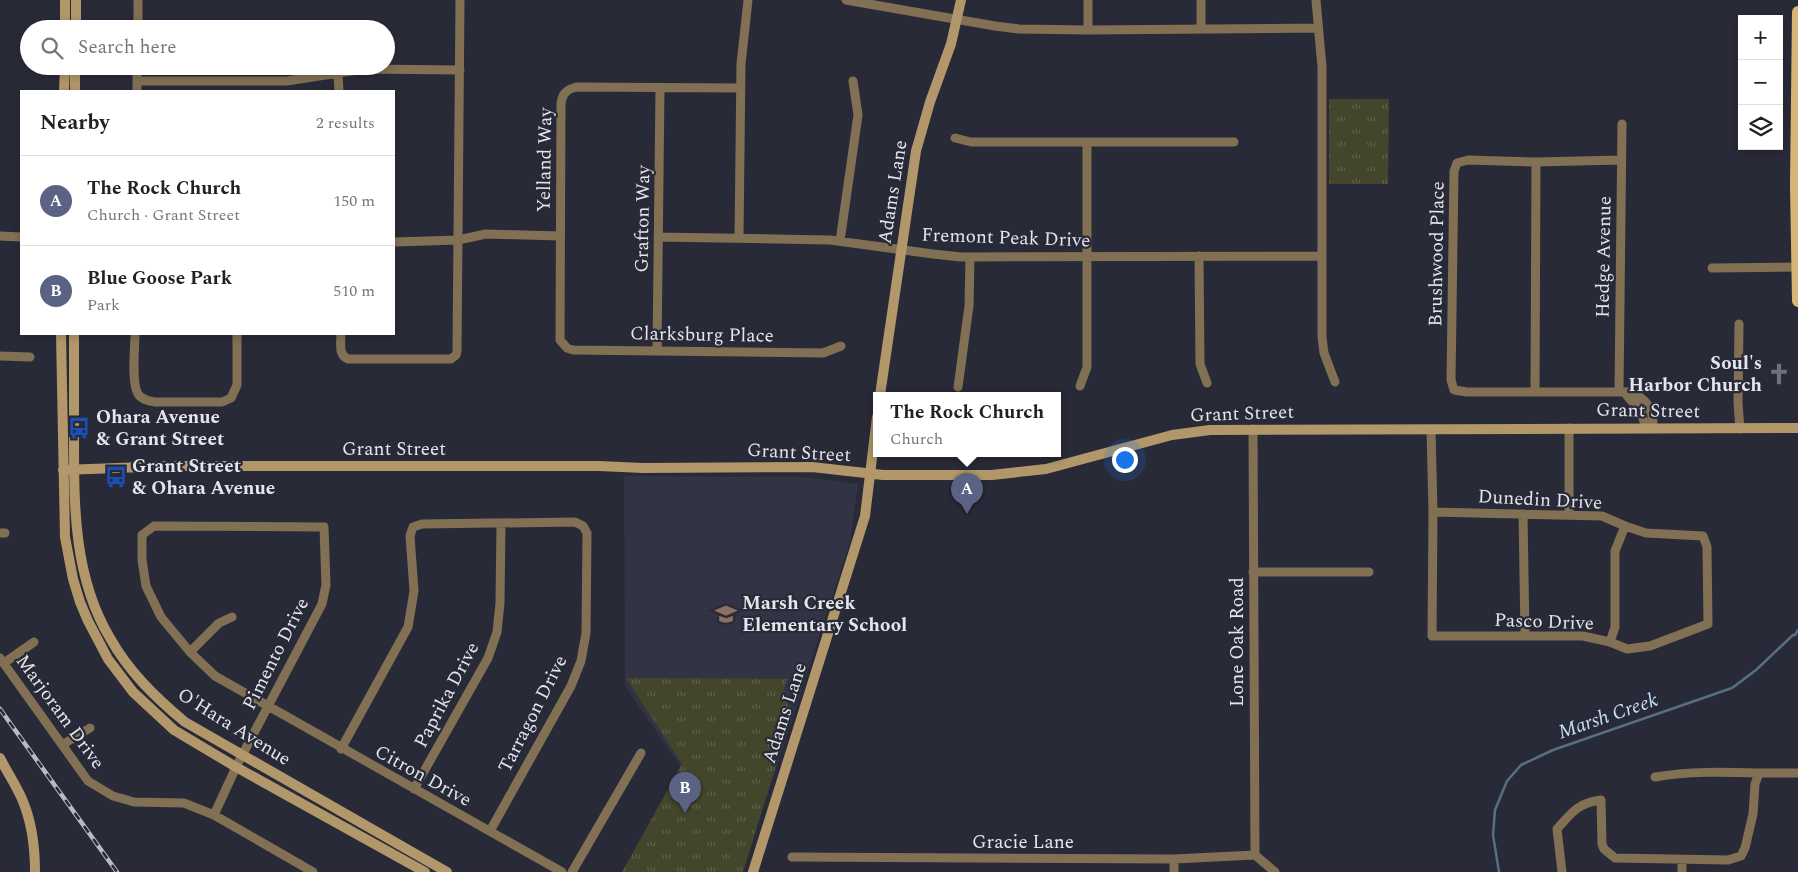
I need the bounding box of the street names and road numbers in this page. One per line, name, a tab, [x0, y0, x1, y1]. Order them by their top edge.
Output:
street label: Yelland Way	[530, 106, 560, 213]
street label: Adams Lane	[870, 138, 916, 246]
street label: Grafton Way	[628, 164, 658, 273]
street label: Brushwood Place	[1421, 181, 1453, 327]
street label: Hedge Avenue	[1588, 196, 1620, 318]
street label: Fremont Peak Drive	[921, 221, 1091, 255]
street label: Clarksburg Place	[630, 319, 774, 351]
street label: Grant Street	[1596, 396, 1701, 426]
street label: Grant Street	[1190, 398, 1295, 430]
street label: Grant Street	[342, 435, 446, 464]
street label: Grant Street	[746, 436, 852, 470]
street label: Dunedin Drive	[1477, 482, 1603, 518]
street label: Lone Oak Road	[1223, 577, 1252, 707]
street label: Pimento Drive	[235, 593, 317, 715]
street label: Pasco Drive	[1494, 606, 1594, 638]
street label: Paprika Drive	[407, 637, 487, 753]
street label: Marjoram Drive	[8, 648, 112, 776]
street label: Tarragon Drive	[491, 650, 575, 778]
street label: Adams Lane	[755, 659, 815, 767]
street label: O'Hara Avenue	[172, 680, 296, 774]
street label: Citron Drive	[369, 737, 477, 815]
street label: Gracie Lane	[972, 828, 1074, 857]

